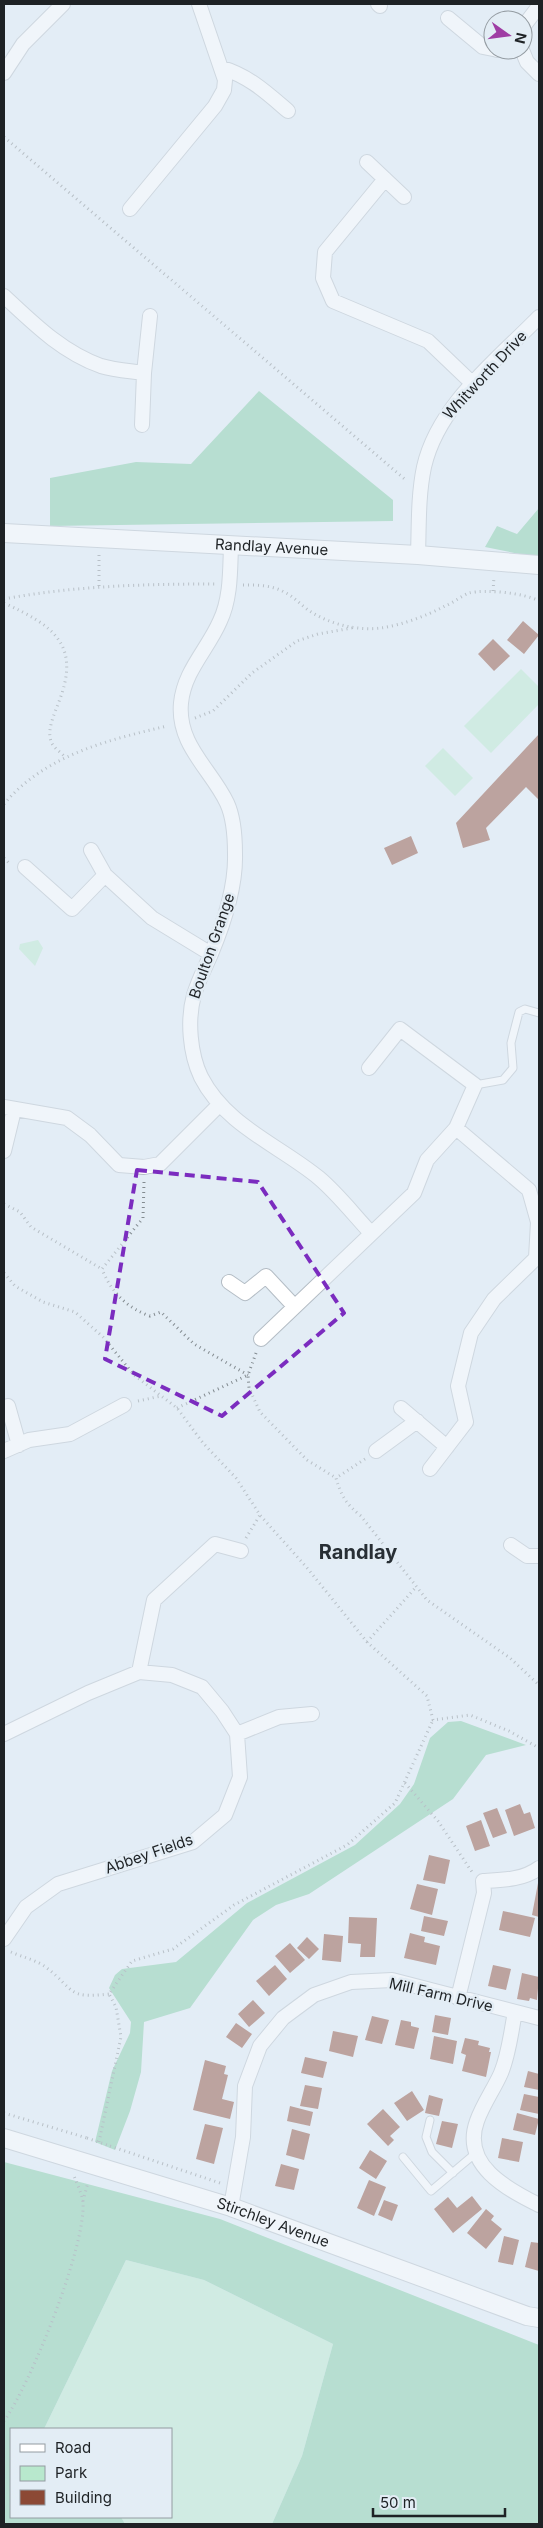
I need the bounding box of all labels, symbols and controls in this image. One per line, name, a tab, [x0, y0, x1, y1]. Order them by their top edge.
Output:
north arrow	[483, 10, 533, 60]
text: N	[512, 31, 531, 45]
street label: Whitworth Drive	[439, 326, 531, 423]
street label: Randlay Avenue	[215, 534, 329, 559]
street label: Boulton Grange	[185, 891, 238, 1001]
district label: Randlay	[319, 1540, 397, 1564]
street label: Abbey Fields	[102, 1830, 195, 1877]
street label: Mill Farm Drive	[387, 1973, 495, 2016]
street label: Stirchley Avenue	[214, 2193, 332, 2251]
legend	[10, 2428, 172, 2518]
text: Road	[55, 2438, 91, 2457]
text: Park	[55, 2463, 88, 2482]
scale bar	[373, 2486, 506, 2518]
text: Building	[55, 2488, 112, 2507]
text: 50 m	[380, 2493, 416, 2512]

